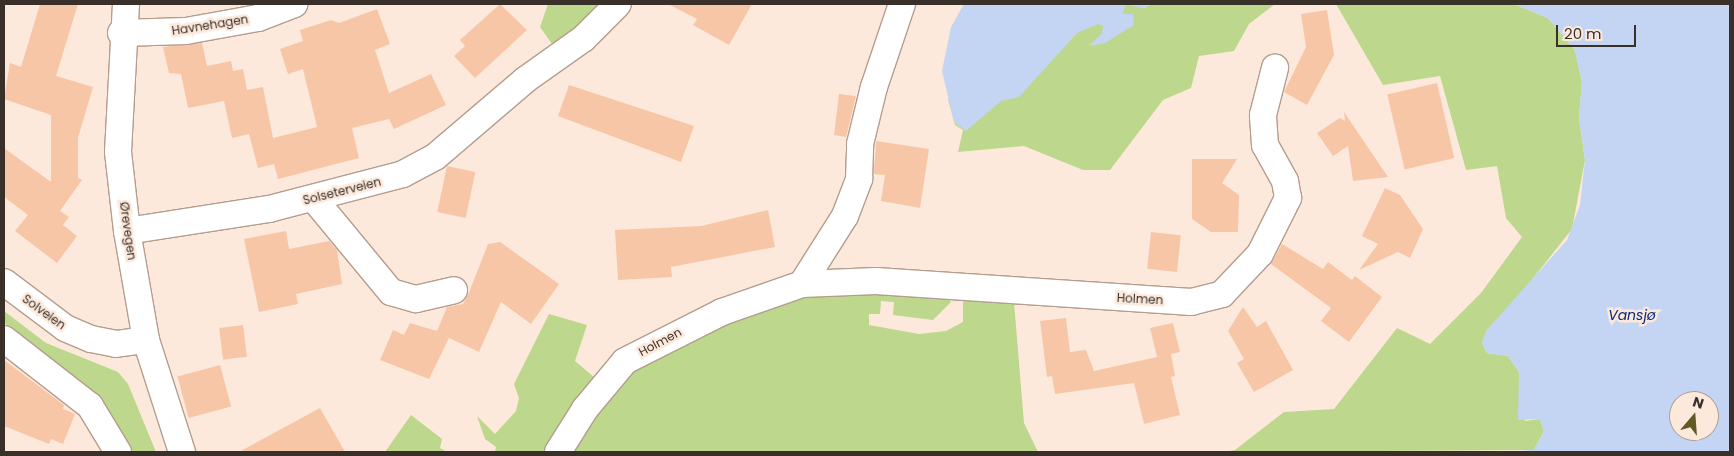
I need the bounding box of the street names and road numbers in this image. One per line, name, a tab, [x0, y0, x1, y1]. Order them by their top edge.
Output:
street label: Havnehagen	[171, 12, 249, 38]
street label: Solseterveien	[301, 174, 383, 208]
street label: Ørevegen	[117, 201, 139, 261]
street label: Holmen	[1116, 291, 1164, 307]
street label: Solveien	[20, 292, 68, 332]
street label: Holmen	[636, 325, 684, 359]

